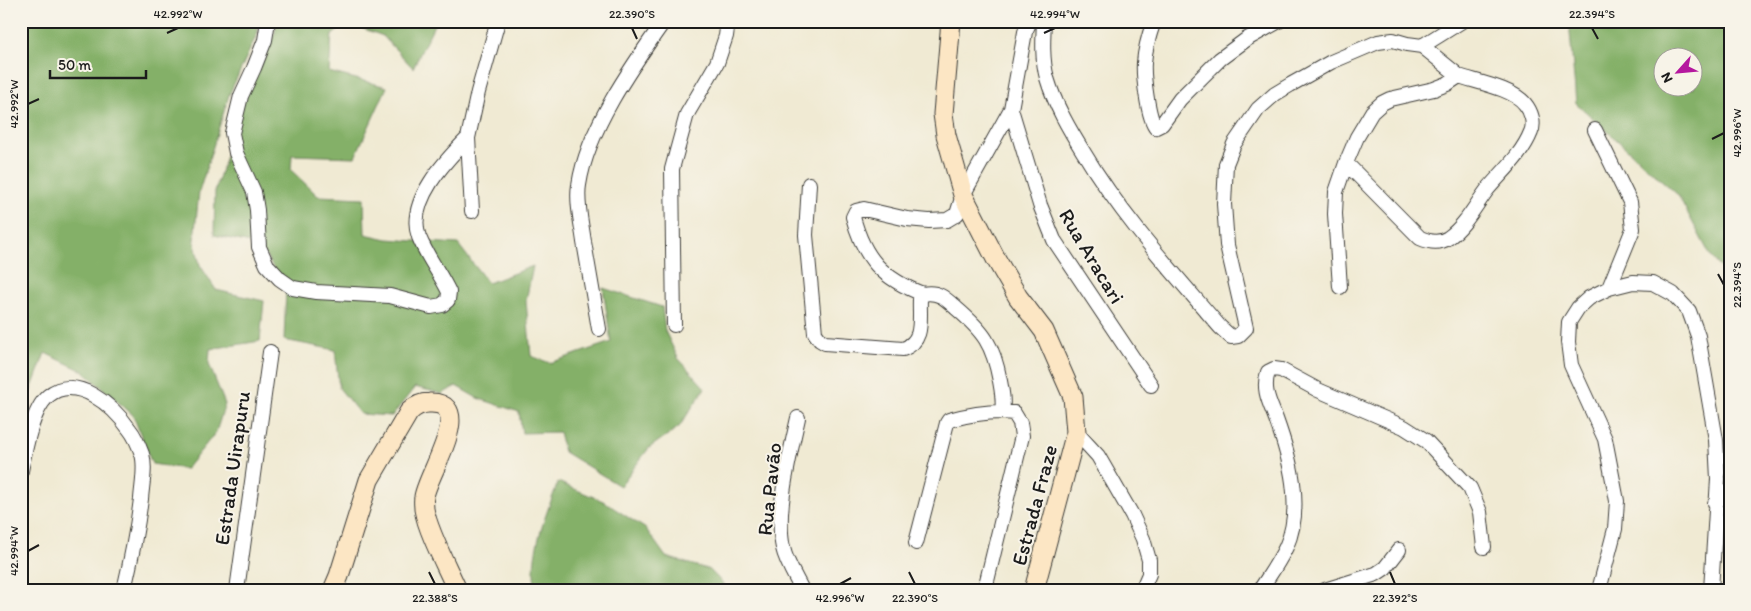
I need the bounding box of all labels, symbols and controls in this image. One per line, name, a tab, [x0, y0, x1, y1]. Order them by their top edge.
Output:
text: 42.992°W	[153, 7, 203, 21]
text: 22.390°S	[609, 7, 655, 21]
text: 42.994°W	[1030, 7, 1080, 21]
text: 22.394°S	[1569, 7, 1615, 21]
scale bar	[50, 48, 146, 80]
north arrow	[1654, 48, 1704, 98]
text: 50 m	[58, 56, 91, 74]
text: N	[1657, 70, 1677, 86]
text: 42.992°W	[7, 79, 21, 129]
text: 42.996°W	[1730, 108, 1744, 158]
street label: Rua Aracari	[1054, 204, 1130, 308]
text: 22.394°S	[1730, 262, 1744, 308]
street label: Estrada Uirapuru	[209, 389, 255, 547]
street label: Rua Pavão	[752, 441, 786, 537]
street label: Estrada Fraze	[1006, 442, 1062, 568]
text: 42.994°W	[7, 526, 21, 576]
text: 22.388°S	[412, 591, 458, 605]
text: 42.996°W	[815, 591, 865, 605]
text: 22.390°S	[892, 591, 938, 605]
text: 22.392°S	[1373, 591, 1418, 605]

